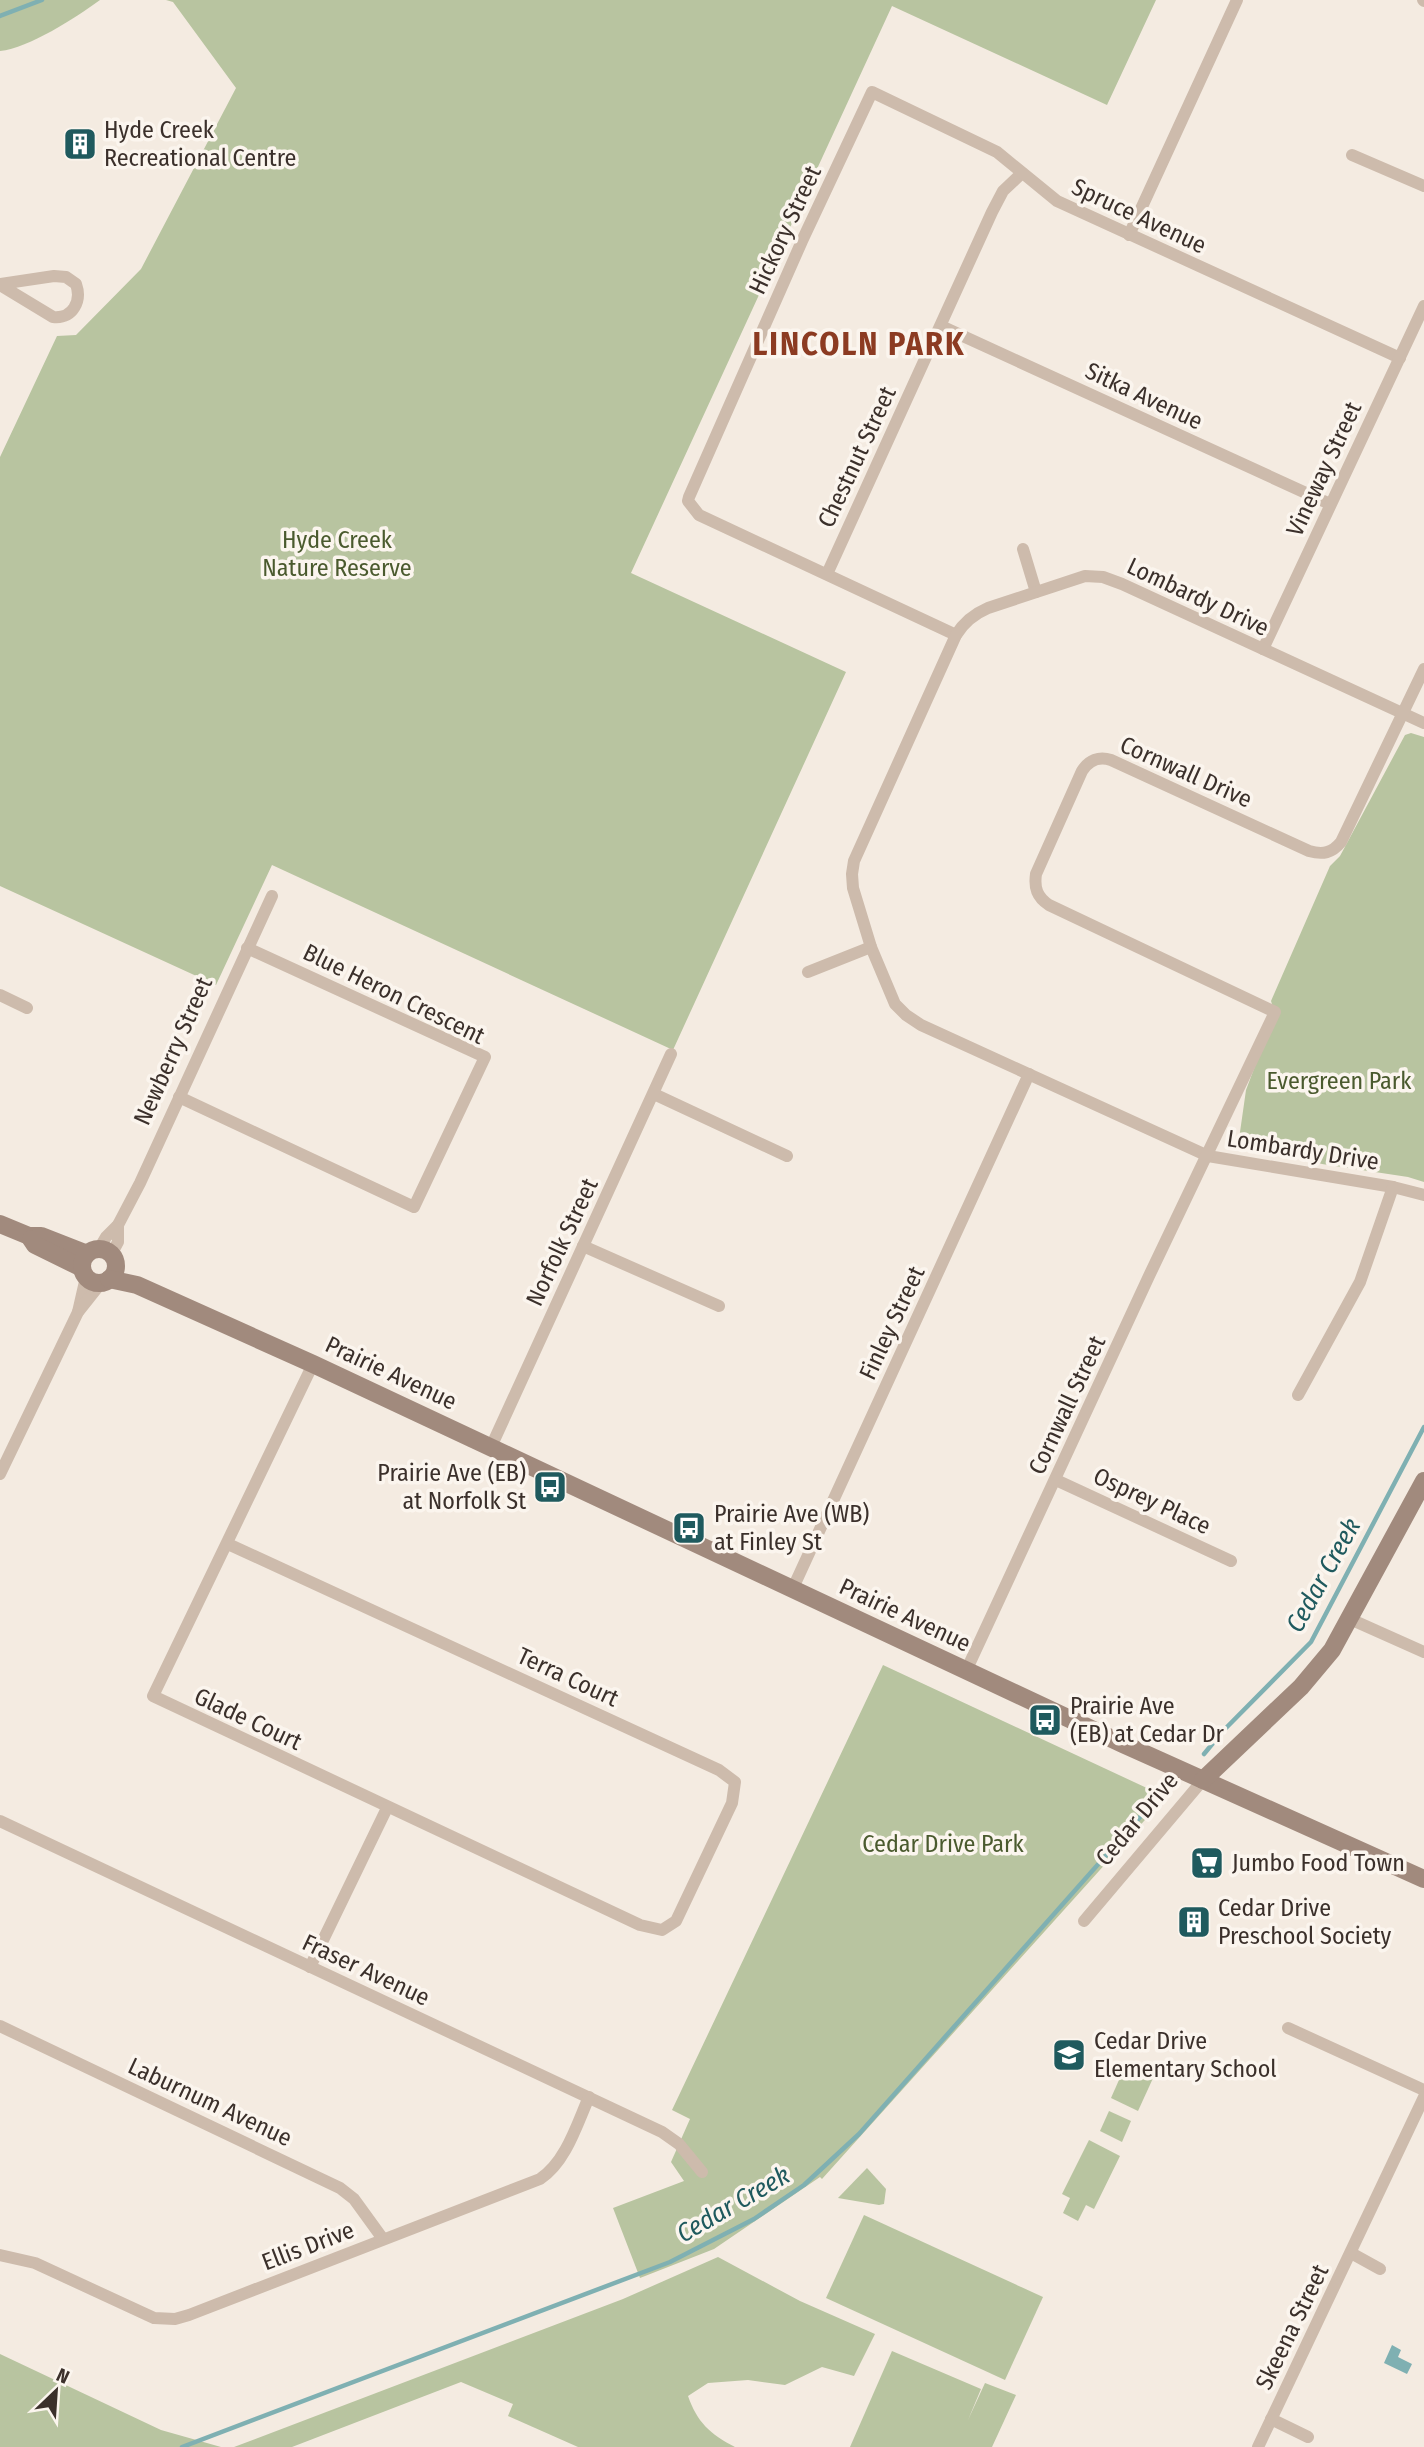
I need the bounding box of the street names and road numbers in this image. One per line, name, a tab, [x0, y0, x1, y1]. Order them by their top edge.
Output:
street label: Hickory Street	[743, 161, 827, 299]
street label: Spruce Avenue	[1067, 173, 1211, 259]
street label: Sitka Avenue	[1081, 357, 1207, 435]
street label: Chestnut Street	[812, 382, 902, 532]
street label: Vineway Street	[1281, 397, 1367, 541]
street label: Lombardy Drive	[1123, 552, 1273, 642]
street label: Cornwall Drive	[1116, 730, 1256, 814]
street label: Blue Heron Crescent	[299, 938, 489, 1050]
street label: Newberry Street	[128, 973, 218, 1129]
street label: Lombardy Drive	[1225, 1124, 1381, 1176]
street label: Norfolk Street	[520, 1174, 604, 1310]
street label: Finley Street	[854, 1262, 930, 1384]
street label: Prairie Avenue	[321, 1330, 461, 1416]
street label: Cornwall Street	[1023, 1331, 1111, 1479]
street label: Osprey Place	[1089, 1462, 1215, 1540]
street label: Prairie Avenue	[835, 1572, 975, 1658]
street label: Terra Court	[513, 1641, 623, 1713]
street label: Glade Court	[190, 1682, 306, 1756]
street label: Cedar Drive	[1090, 1767, 1184, 1871]
street label: Fraser Avenue	[298, 1928, 434, 2012]
street label: Laburnum Avenue	[124, 2052, 296, 2152]
street label: Ellis Drive	[258, 2216, 358, 2276]
street label: Skeena Street	[1250, 2260, 1334, 2394]

